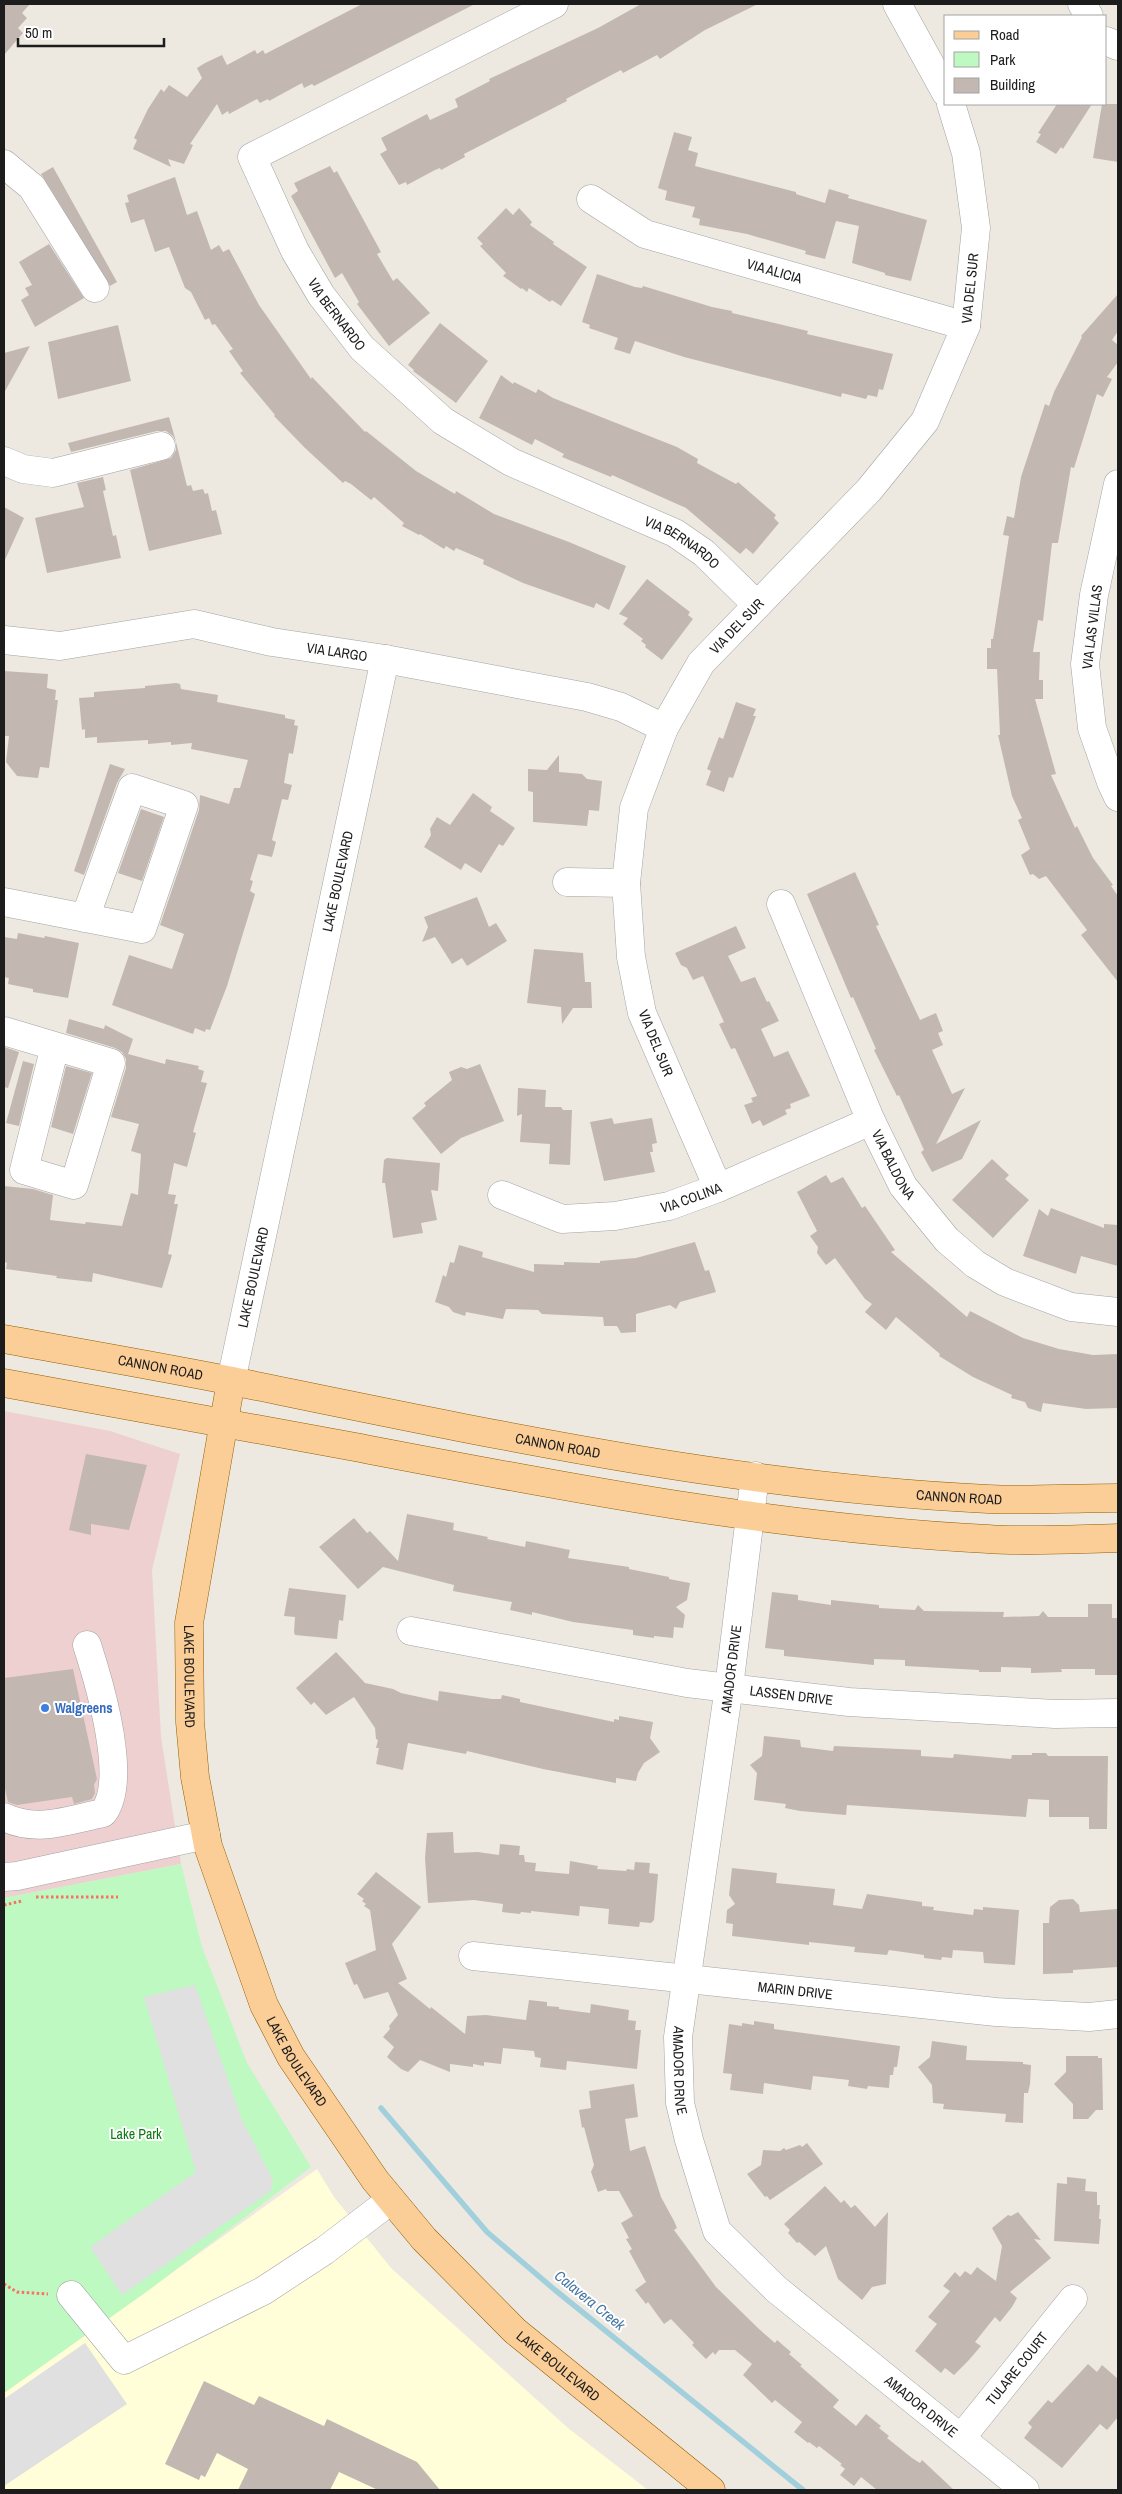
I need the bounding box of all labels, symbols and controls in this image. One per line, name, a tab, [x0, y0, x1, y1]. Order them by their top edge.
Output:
scale bar	[18, 15, 164, 47]
legend	[944, 15, 1107, 105]
text: 50 m	[25, 22, 52, 43]
text: Road	[990, 24, 1019, 45]
text: Park	[990, 49, 1016, 70]
text: Building	[990, 74, 1035, 95]
street label: VIA DEL SUR	[957, 252, 982, 324]
street label: VIA ALICIA	[745, 255, 805, 288]
street label: VIA BERNARDO	[304, 275, 370, 354]
street label: VIA BERNARDO	[642, 512, 724, 573]
street label: VIA LAS VILLAS	[1078, 583, 1106, 670]
street label: VIA DEL SUR	[706, 595, 768, 658]
street label: VIA LARGO	[305, 638, 369, 665]
street label: LAKE BOULEVARD	[318, 829, 357, 933]
street label: VIA DEL SUR	[634, 1007, 678, 1079]
street label: VIA BALDONA	[868, 1127, 919, 1203]
street label: VIA COLINA	[659, 1178, 724, 1216]
street label: LAKE BOULEVARD	[234, 1225, 273, 1329]
street label: CANNON ROAD	[116, 1351, 204, 1384]
street label: CANNON ROAD	[514, 1429, 602, 1462]
street label: CANNON ROAD	[916, 1486, 1003, 1508]
street label: AMADOR DRIVE	[717, 1624, 745, 1715]
street label: LAKE BOULEVARD	[180, 1625, 199, 1729]
street label: LASSEN DRIVE	[749, 1681, 834, 1709]
place label: Walgreens	[55, 1699, 113, 1717]
marker: Walgreens	[39, 1702, 51, 1714]
street label: MARIN DRIVE	[757, 1978, 834, 2003]
street label: LAKE BOULEVARD	[262, 2013, 331, 2110]
street label: AMADOR DRIVE	[669, 2024, 692, 2117]
park label: Lake Park	[110, 2125, 162, 2143]
water label: Calavera Creek	[550, 2265, 630, 2336]
street label: LAKE BOULEVARD	[513, 2327, 604, 2405]
street label: TULARE COURT	[982, 2328, 1052, 2409]
street label: AMADOR DRIVE	[880, 2371, 961, 2441]

